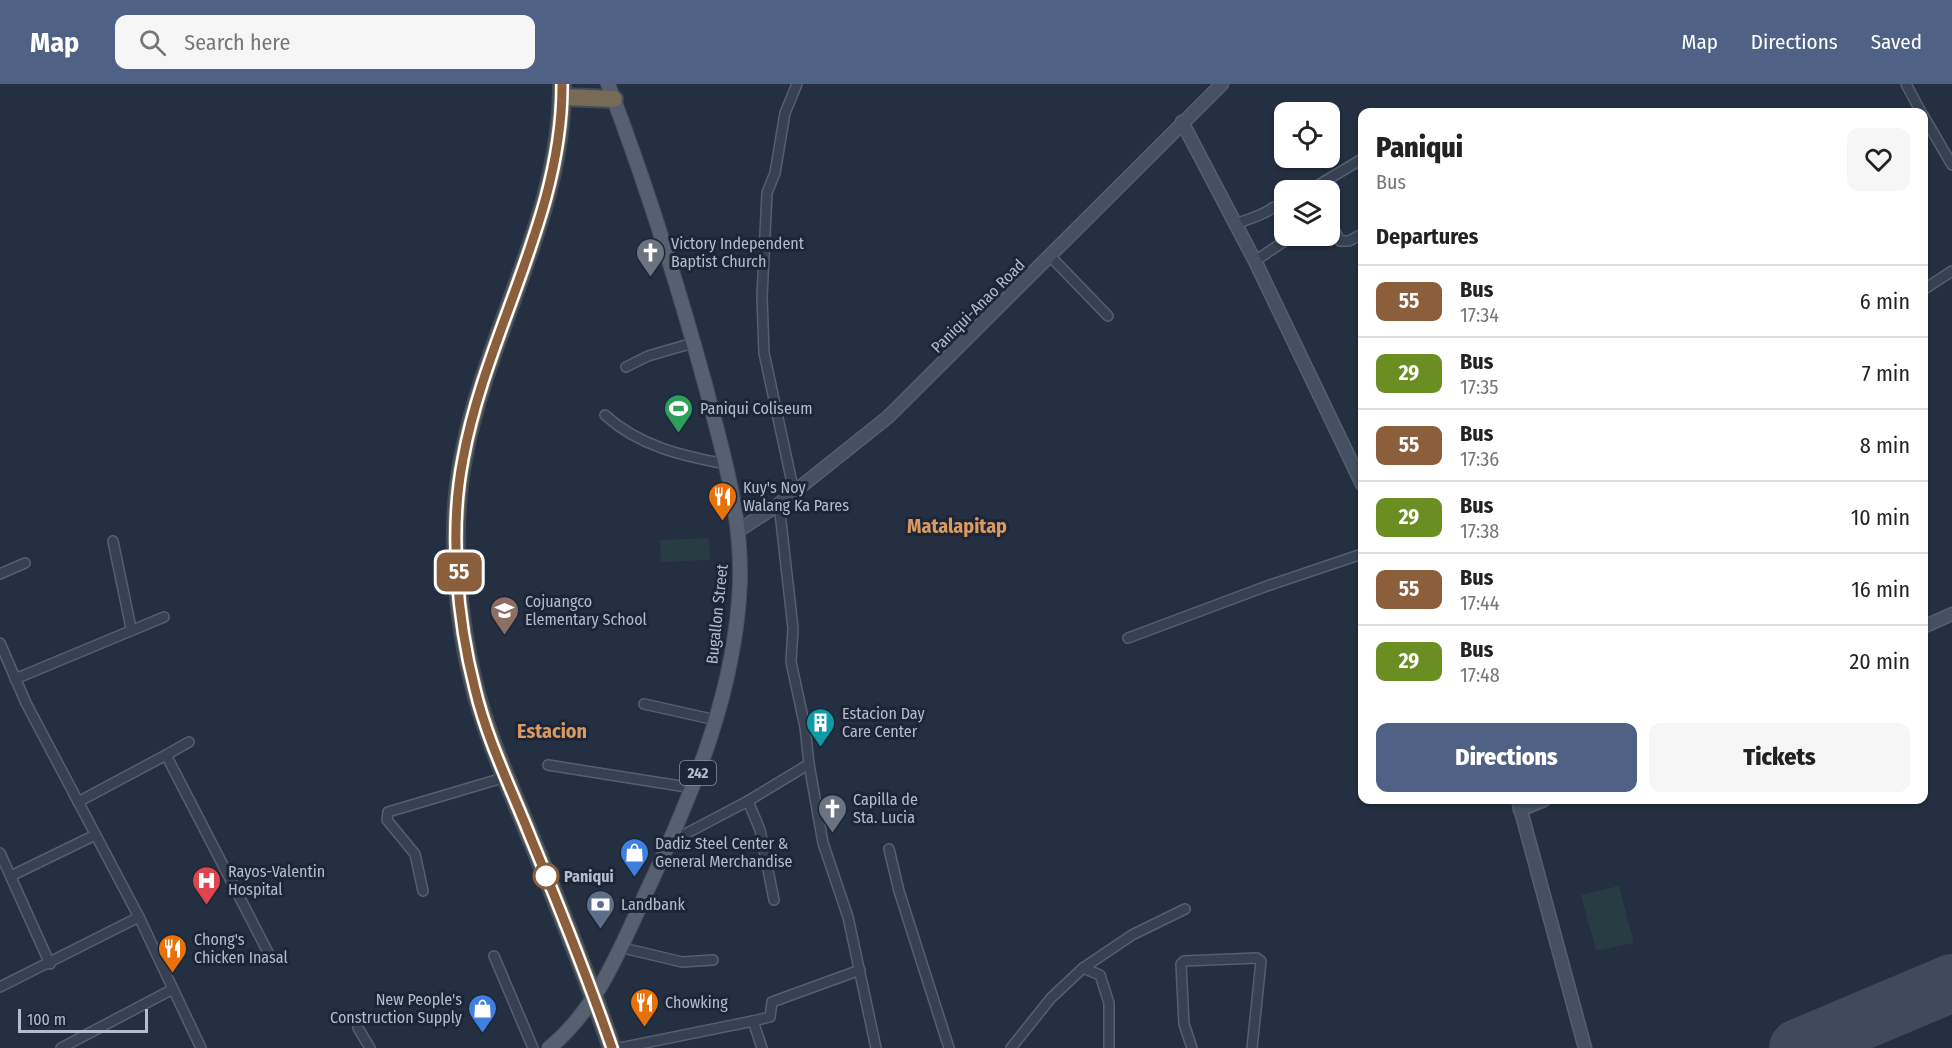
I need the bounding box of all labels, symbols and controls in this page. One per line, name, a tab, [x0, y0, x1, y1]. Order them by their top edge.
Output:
search box	[115, 15, 535, 69]
text: Map	[30, 26, 79, 59]
icon: search	[136, 26, 169, 59]
text: Search here	[184, 29, 290, 56]
text: Map	[1681, 29, 1718, 55]
text: Directions	[1751, 29, 1838, 55]
text: Saved	[1871, 29, 1922, 55]
map controls	[1274, 102, 1340, 246]
button: locate	[1274, 102, 1340, 168]
button: heart	[1847, 128, 1910, 191]
text: Paniqui	[1376, 131, 1463, 164]
text: Bus	[1376, 170, 1406, 194]
button: layers	[1274, 180, 1340, 246]
text: Departures	[1376, 223, 1478, 250]
place label: Victory Independent Baptist Church	[671, 234, 805, 271]
church icon: Victory Independent Baptist Church	[634, 236, 666, 278]
street label: Paniqui-Anao Road	[927, 255, 1029, 357]
text: Bus	[1460, 276, 1493, 303]
text: 55	[1399, 288, 1419, 314]
text: 6 min	[1860, 288, 1910, 315]
text: 17:34	[1460, 303, 1499, 327]
text: Bus	[1460, 348, 1493, 375]
text: 29	[1399, 360, 1419, 386]
text: 7 min	[1862, 360, 1910, 387]
text: 17:35	[1460, 375, 1499, 399]
sports icon: Paniqui Coliseum	[663, 392, 695, 434]
place label: Paniqui Coliseum	[700, 399, 812, 418]
text: Bus	[1460, 420, 1493, 447]
text: 55	[1399, 432, 1419, 458]
text: 8 min	[1860, 432, 1910, 459]
text: 17:36	[1460, 447, 1499, 471]
place label: Kuy's Noy Walang Ka Pares	[743, 478, 849, 515]
restaurant icon: Kuy's Noy Walang Ka Pares	[706, 480, 738, 522]
text: Bus	[1460, 492, 1493, 519]
text: 29	[1399, 504, 1419, 530]
text: 10 min	[1851, 504, 1910, 531]
district label: Matalapitap	[907, 514, 1007, 538]
text: 17:38	[1460, 519, 1499, 543]
line badge: 55	[432, 552, 486, 592]
text: 55	[449, 559, 469, 585]
street label: Bugallon Street	[702, 562, 732, 665]
text: Bus	[1460, 564, 1493, 591]
text: 55	[1399, 576, 1419, 602]
text: 16 min	[1851, 576, 1910, 603]
text: 17:44	[1460, 591, 1499, 615]
place label: Cojuangco Elementary School	[525, 592, 647, 629]
school or university icon: Cojuangco Elementary School	[488, 594, 520, 636]
text: Bus	[1460, 636, 1493, 663]
text: 29	[1399, 648, 1419, 674]
text: 20 min	[1850, 648, 1910, 675]
text: 17:48	[1460, 663, 1500, 687]
place label: Estacion Day Care Center	[842, 704, 925, 741]
building icon: Estacion Day Care Center	[805, 706, 837, 748]
district label: Estacion	[517, 719, 587, 743]
button: Directions	[1376, 723, 1637, 792]
button: Tickets	[1649, 723, 1910, 792]
road number: 242	[680, 761, 716, 785]
place label: Capilla de Sta. Lucia	[853, 790, 918, 827]
church icon: Capilla de Sta. Lucia	[816, 792, 848, 834]
place label: Dadiz Steel Center & General Merchandise	[655, 834, 793, 871]
shop icon: Dadiz Steel Center & General Merchandise	[618, 836, 650, 878]
place label: Rayos-Valentin Hospital	[228, 862, 325, 899]
marker: Paniqui	[533, 863, 559, 889]
hospital icon: Rayos-Valentin Hospital	[191, 864, 223, 906]
place label: Paniqui	[564, 867, 614, 886]
bank icon: Landbank	[584, 888, 616, 930]
place label: Landbank	[621, 895, 685, 914]
place label: Chong's Chicken Inasal	[194, 930, 288, 967]
restaurant icon: Chong's Chicken Inasal	[157, 932, 189, 974]
restaurant icon: Chowking	[628, 986, 660, 1028]
place label: New People's Construction Supply	[330, 990, 463, 1027]
shop icon: New People's Construction Supply	[467, 992, 499, 1034]
place label: Chowking	[665, 993, 728, 1012]
scale bar	[18, 1006, 148, 1034]
text: 100 m	[27, 1010, 66, 1029]

